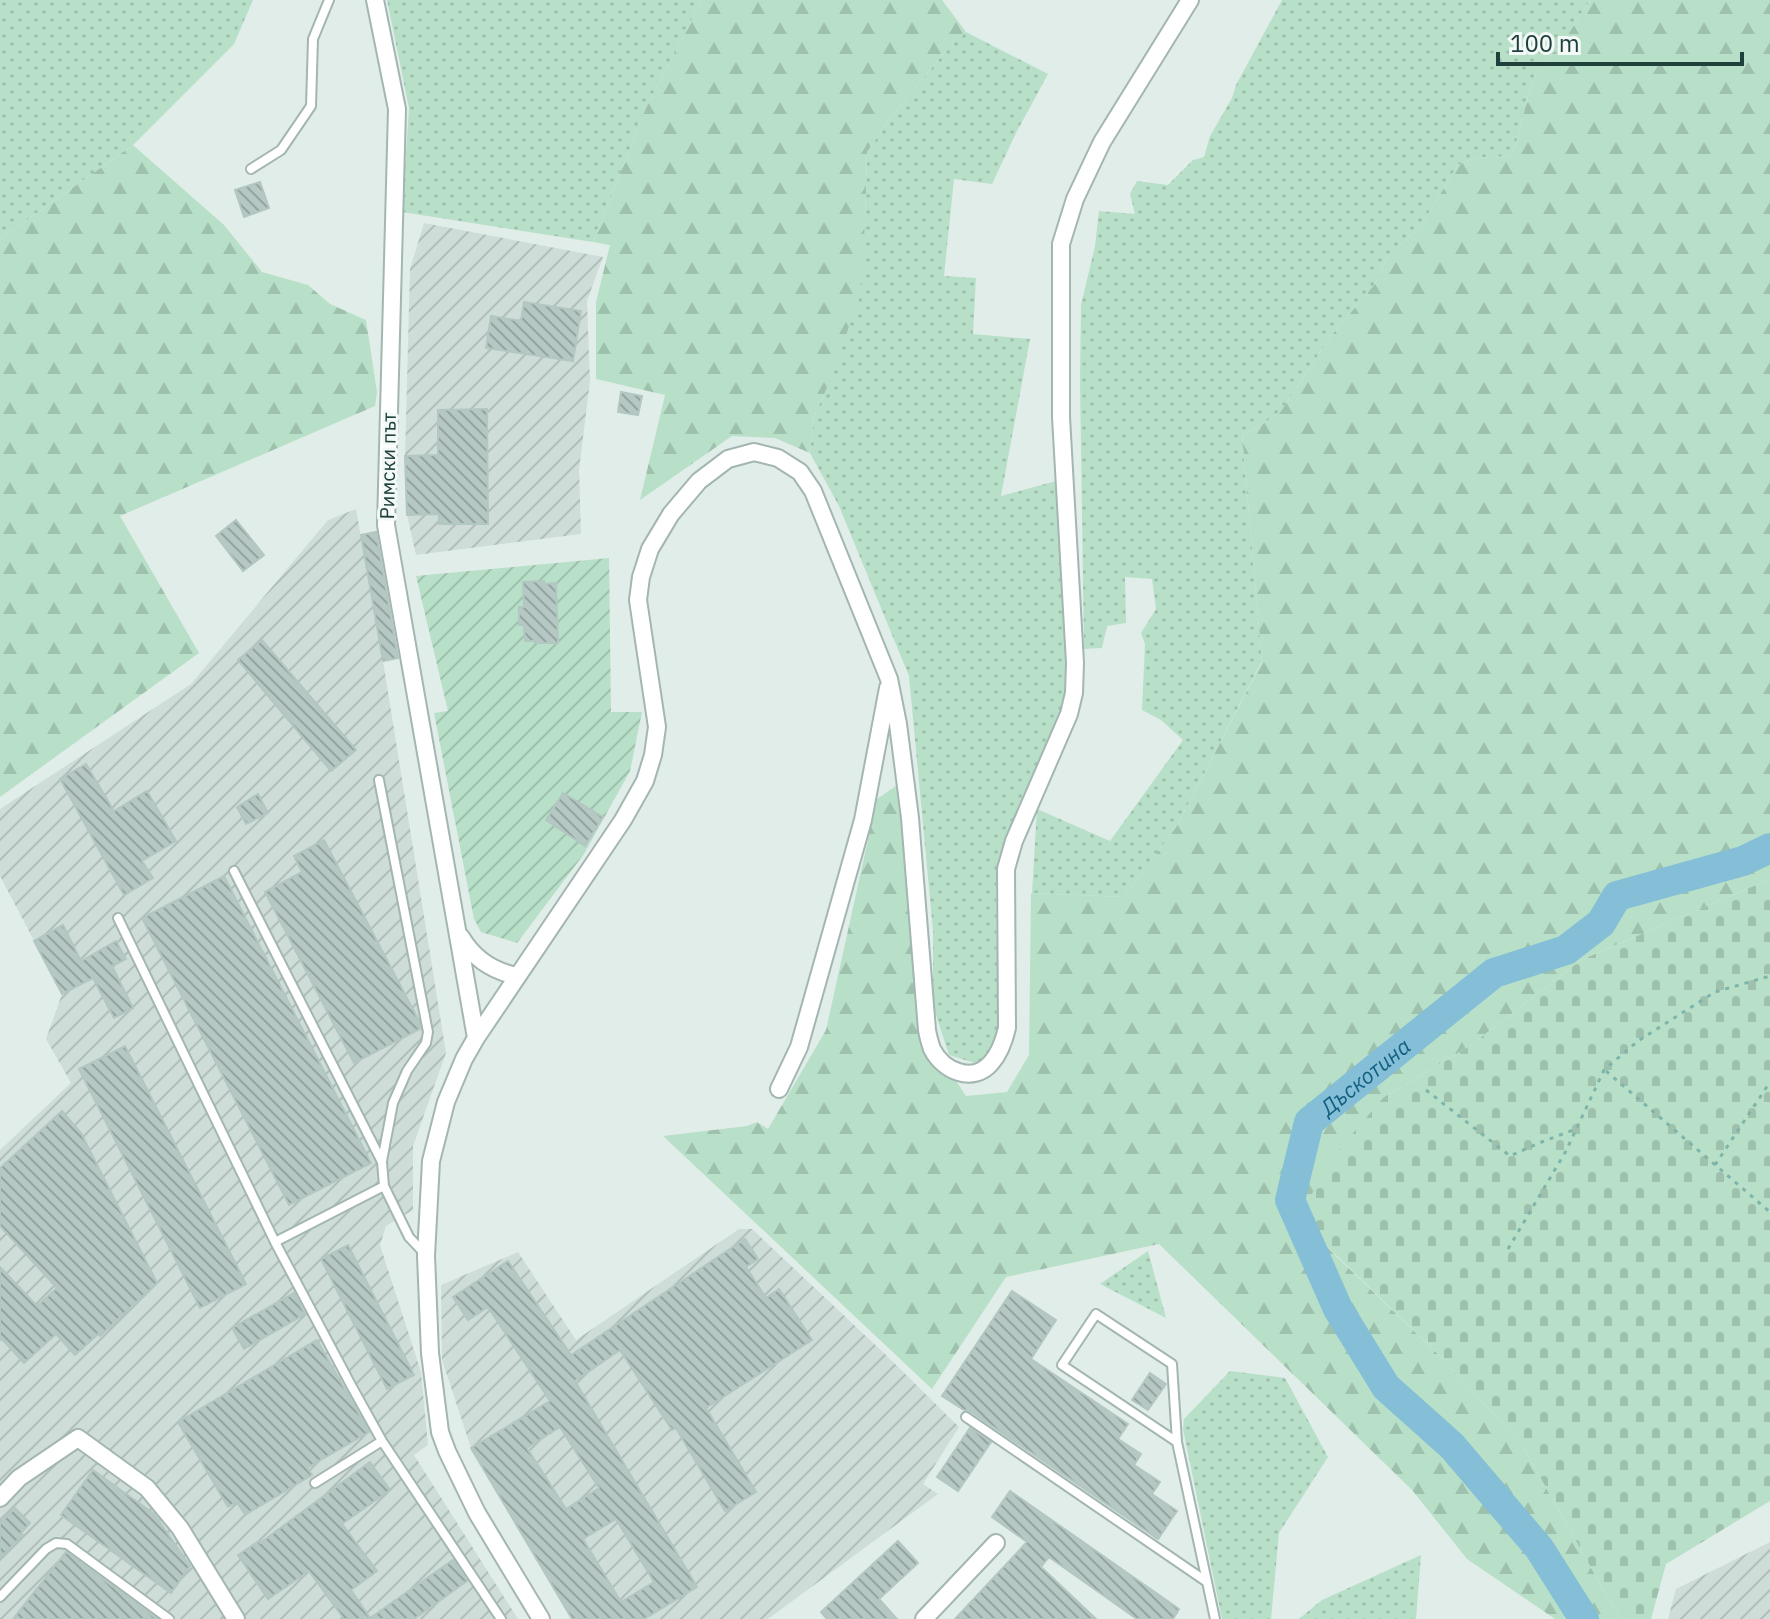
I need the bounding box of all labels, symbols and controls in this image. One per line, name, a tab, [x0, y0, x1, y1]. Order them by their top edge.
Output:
scale bar	[1498, 16, 1742, 66]
text: 100 m	[1510, 27, 1580, 59]
street label: Римски път	[373, 412, 402, 520]
water label: Дъскотина	[1312, 1031, 1416, 1123]

